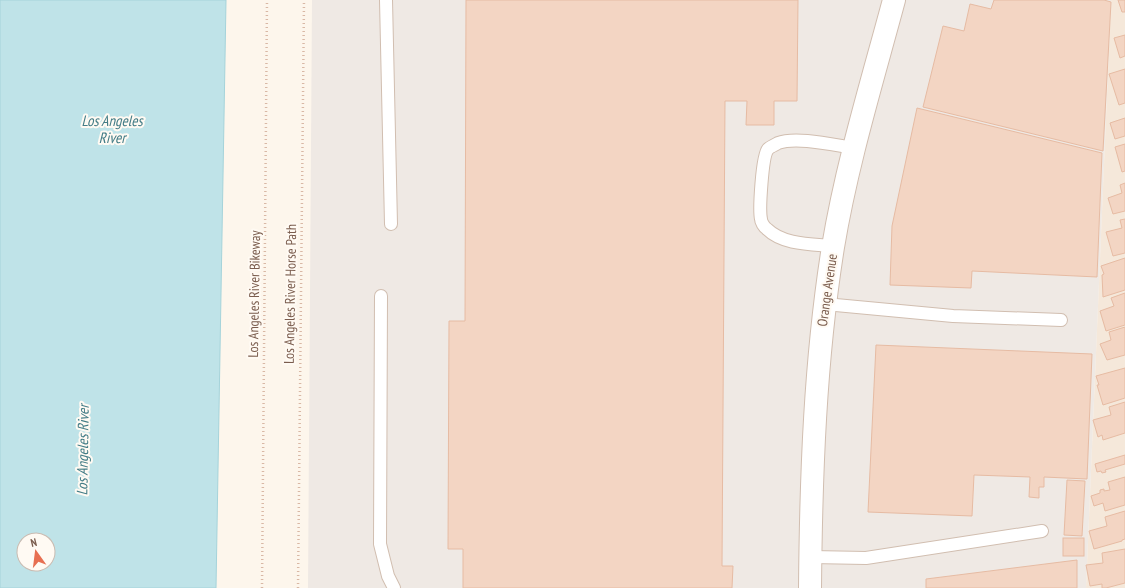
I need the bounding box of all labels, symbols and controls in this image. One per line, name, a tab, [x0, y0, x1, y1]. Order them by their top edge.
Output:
water label: Los Angeles River	[81, 111, 144, 147]
street label: Los Angeles River Horse Path	[280, 224, 300, 364]
street label: Los Angeles River Bikeway	[244, 229, 264, 358]
street label: Orange Avenue	[813, 252, 841, 327]
water label: Los Angeles River	[72, 403, 93, 496]
north arrow	[16, 532, 56, 572]
text: N	[29, 535, 38, 550]

